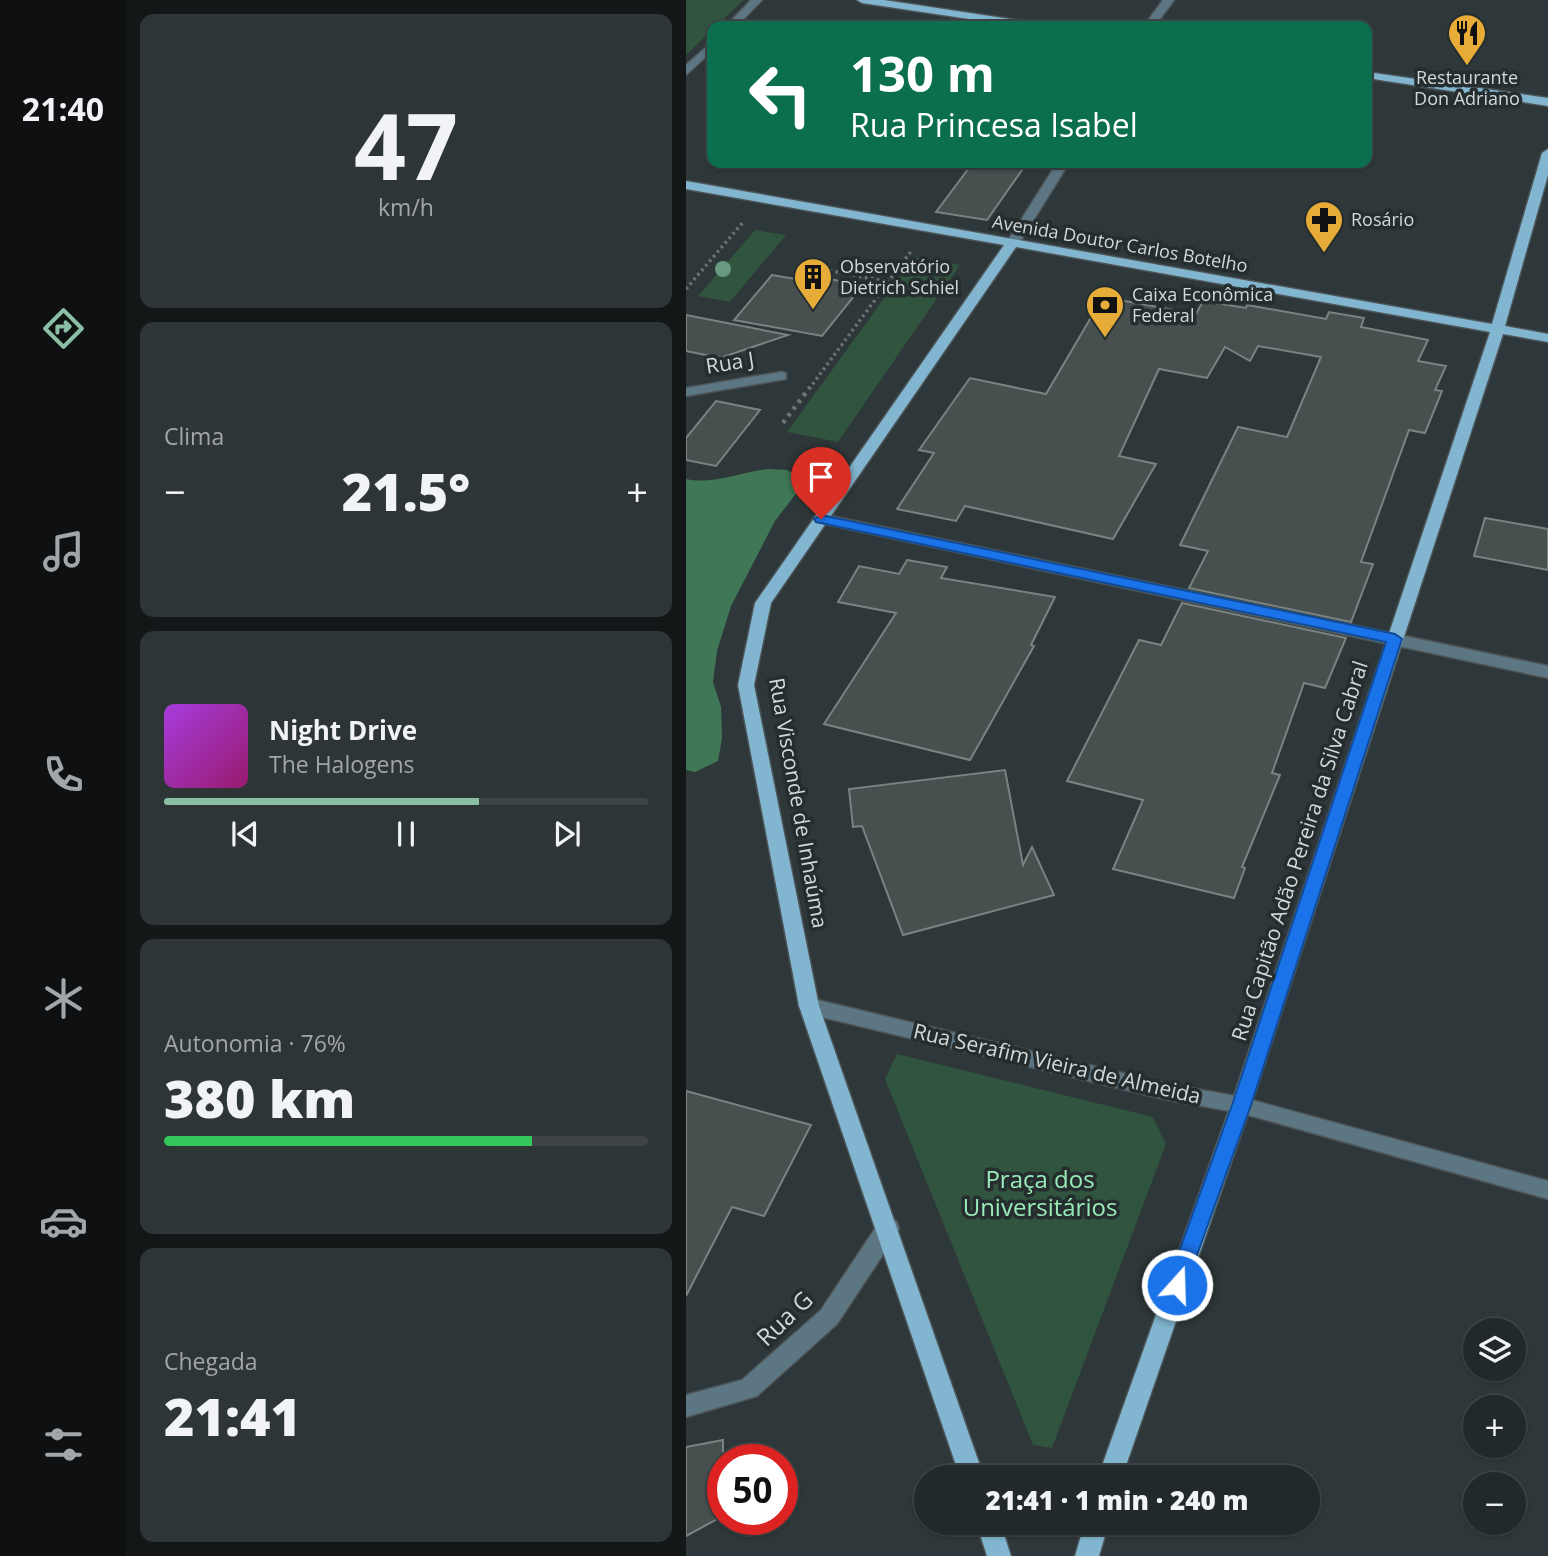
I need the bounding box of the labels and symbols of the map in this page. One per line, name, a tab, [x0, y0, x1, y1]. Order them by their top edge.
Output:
restaurant icon: Restaurante Don Adriano	[1446, 12, 1488, 67]
place label: Restaurante Don Adriano	[1414, 65, 1520, 110]
pharmacy icon: Rosário	[1303, 199, 1345, 254]
place label: Rosário	[1351, 207, 1414, 231]
street label: Avenida Doutor Carlos Botelho	[991, 209, 1250, 277]
place label: Observatório Dietrich Schiel	[840, 254, 959, 299]
building icon: Observatório Dietrich Schiel	[792, 256, 834, 311]
place label: Caixa Econômica Federal	[1132, 282, 1273, 327]
bank icon: Caixa Econômica Federal	[1084, 284, 1126, 339]
street label: Rua J	[704, 344, 756, 380]
pin	[791, 447, 851, 519]
street label: Rua Capitão Adão Pereira da Silva Cabral	[1224, 657, 1374, 1044]
street label: Rua Visconde de Inhaúma	[763, 675, 835, 930]
street label: Rua Serafim Vieira de Almeida	[911, 1016, 1204, 1110]
park label: Praça dos Universitários	[963, 1162, 1117, 1223]
position arrow	[1140, 1248, 1214, 1322]
street label: Rua G	[749, 1283, 819, 1353]
speed limit sign: 50	[707, 1444, 798, 1535]

